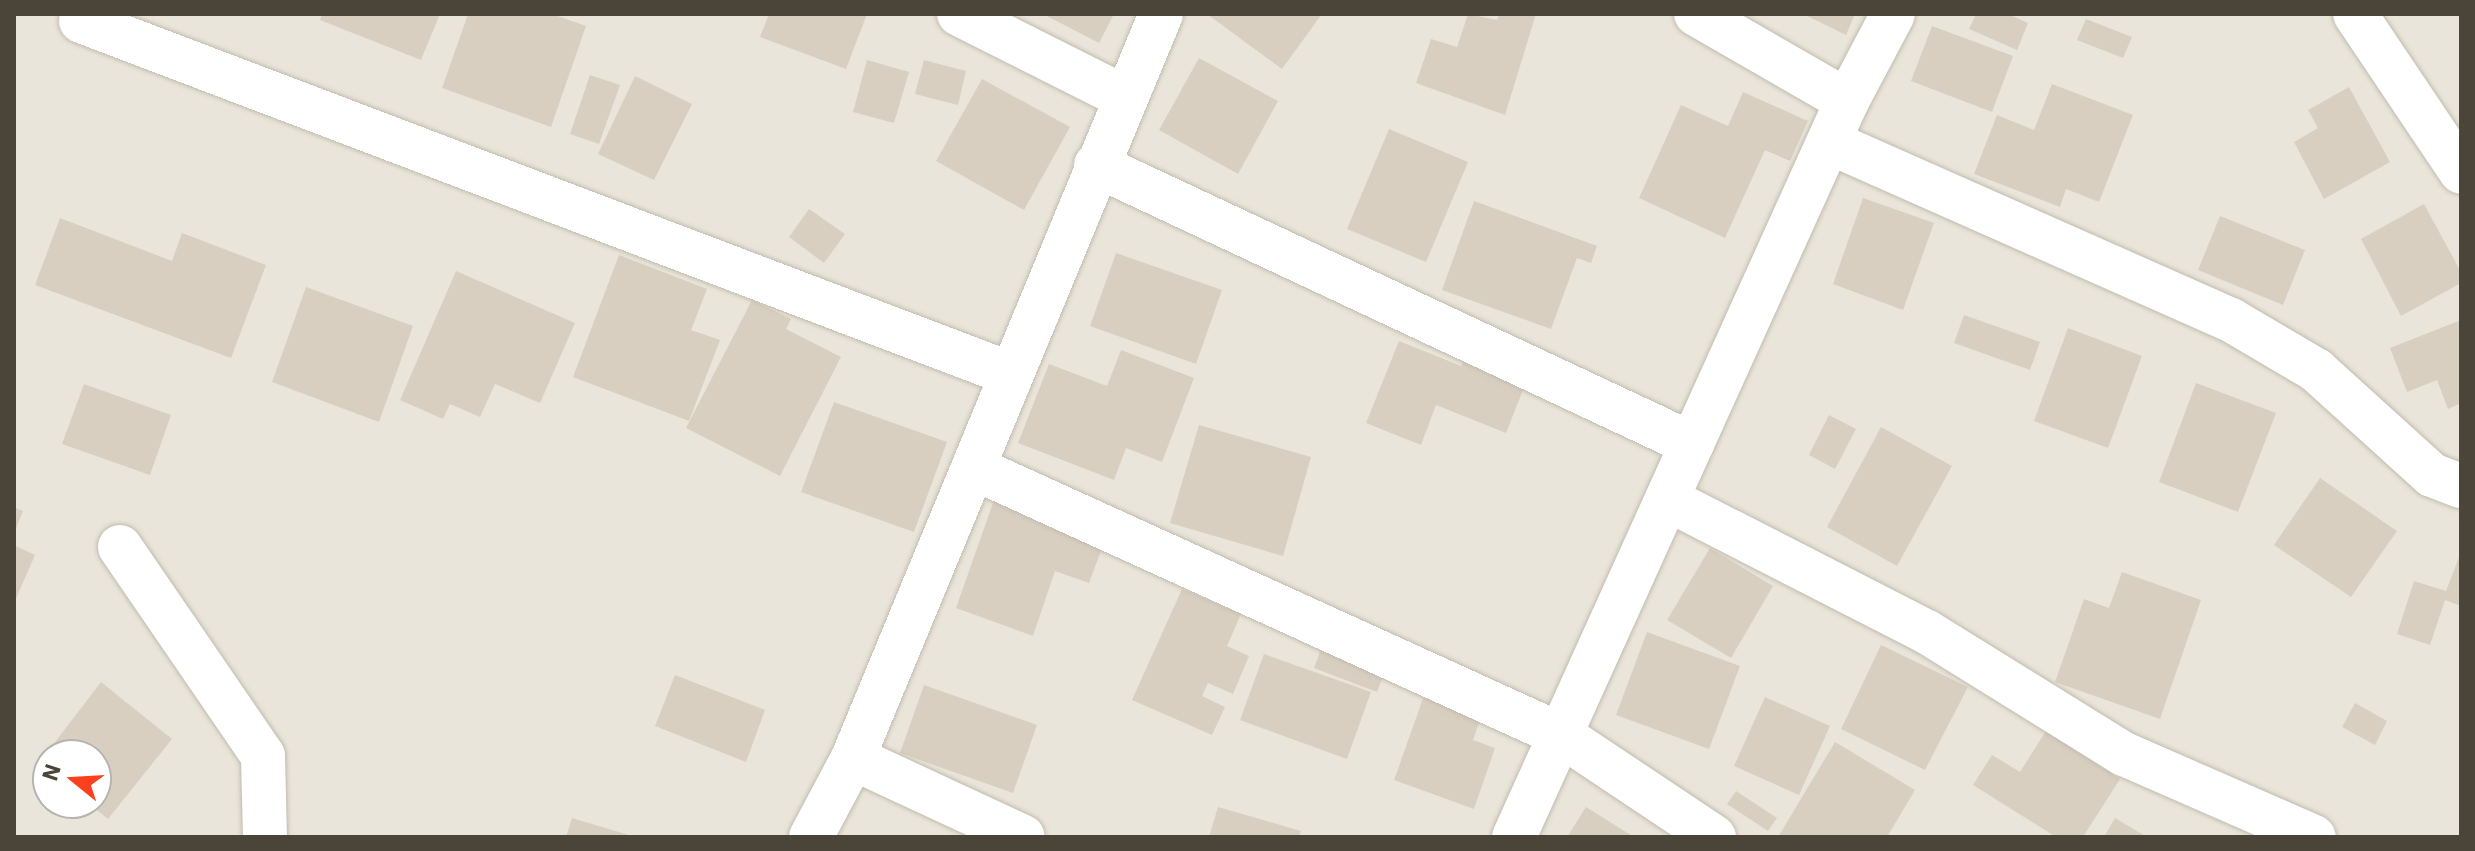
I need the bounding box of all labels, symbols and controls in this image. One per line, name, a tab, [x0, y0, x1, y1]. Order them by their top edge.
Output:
north arrow	[32, 739, 112, 819]
text: N	[34, 760, 67, 784]

